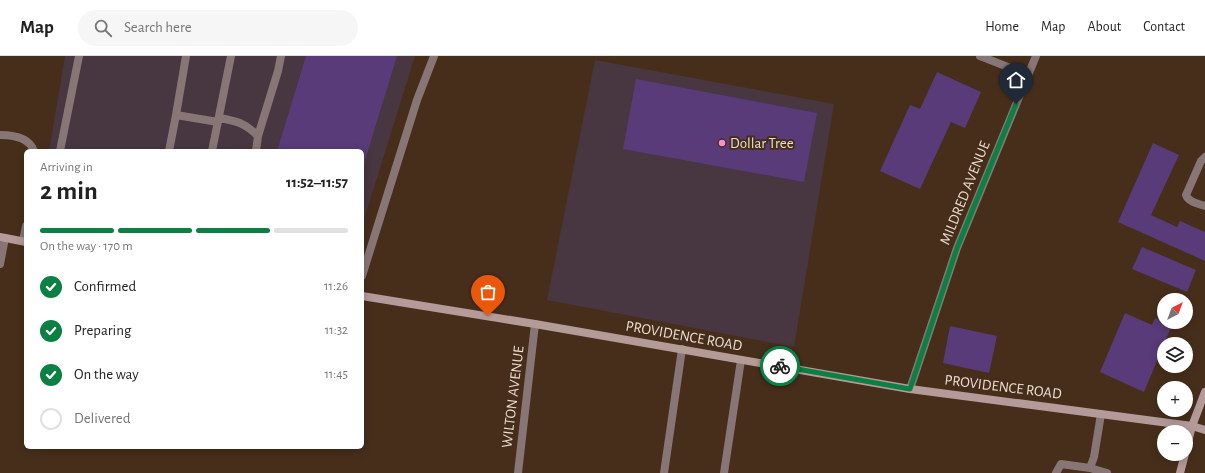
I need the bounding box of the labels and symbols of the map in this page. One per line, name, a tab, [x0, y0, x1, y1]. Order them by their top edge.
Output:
pin	[999, 63, 1033, 104]
place label: Dollar Tree	[730, 136, 794, 151]
marker: Dollar Tree	[717, 138, 727, 148]
street label: MILDRED AVENUE	[937, 139, 993, 247]
pin	[471, 275, 505, 316]
north arrow	[1157, 293, 1193, 329]
street label: PROVIDENCE ROAD	[625, 318, 744, 354]
street label: WILTON AVENUE	[499, 345, 527, 449]
courier	[760, 346, 800, 386]
street label: PROVIDENCE ROAD	[944, 372, 1063, 402]

